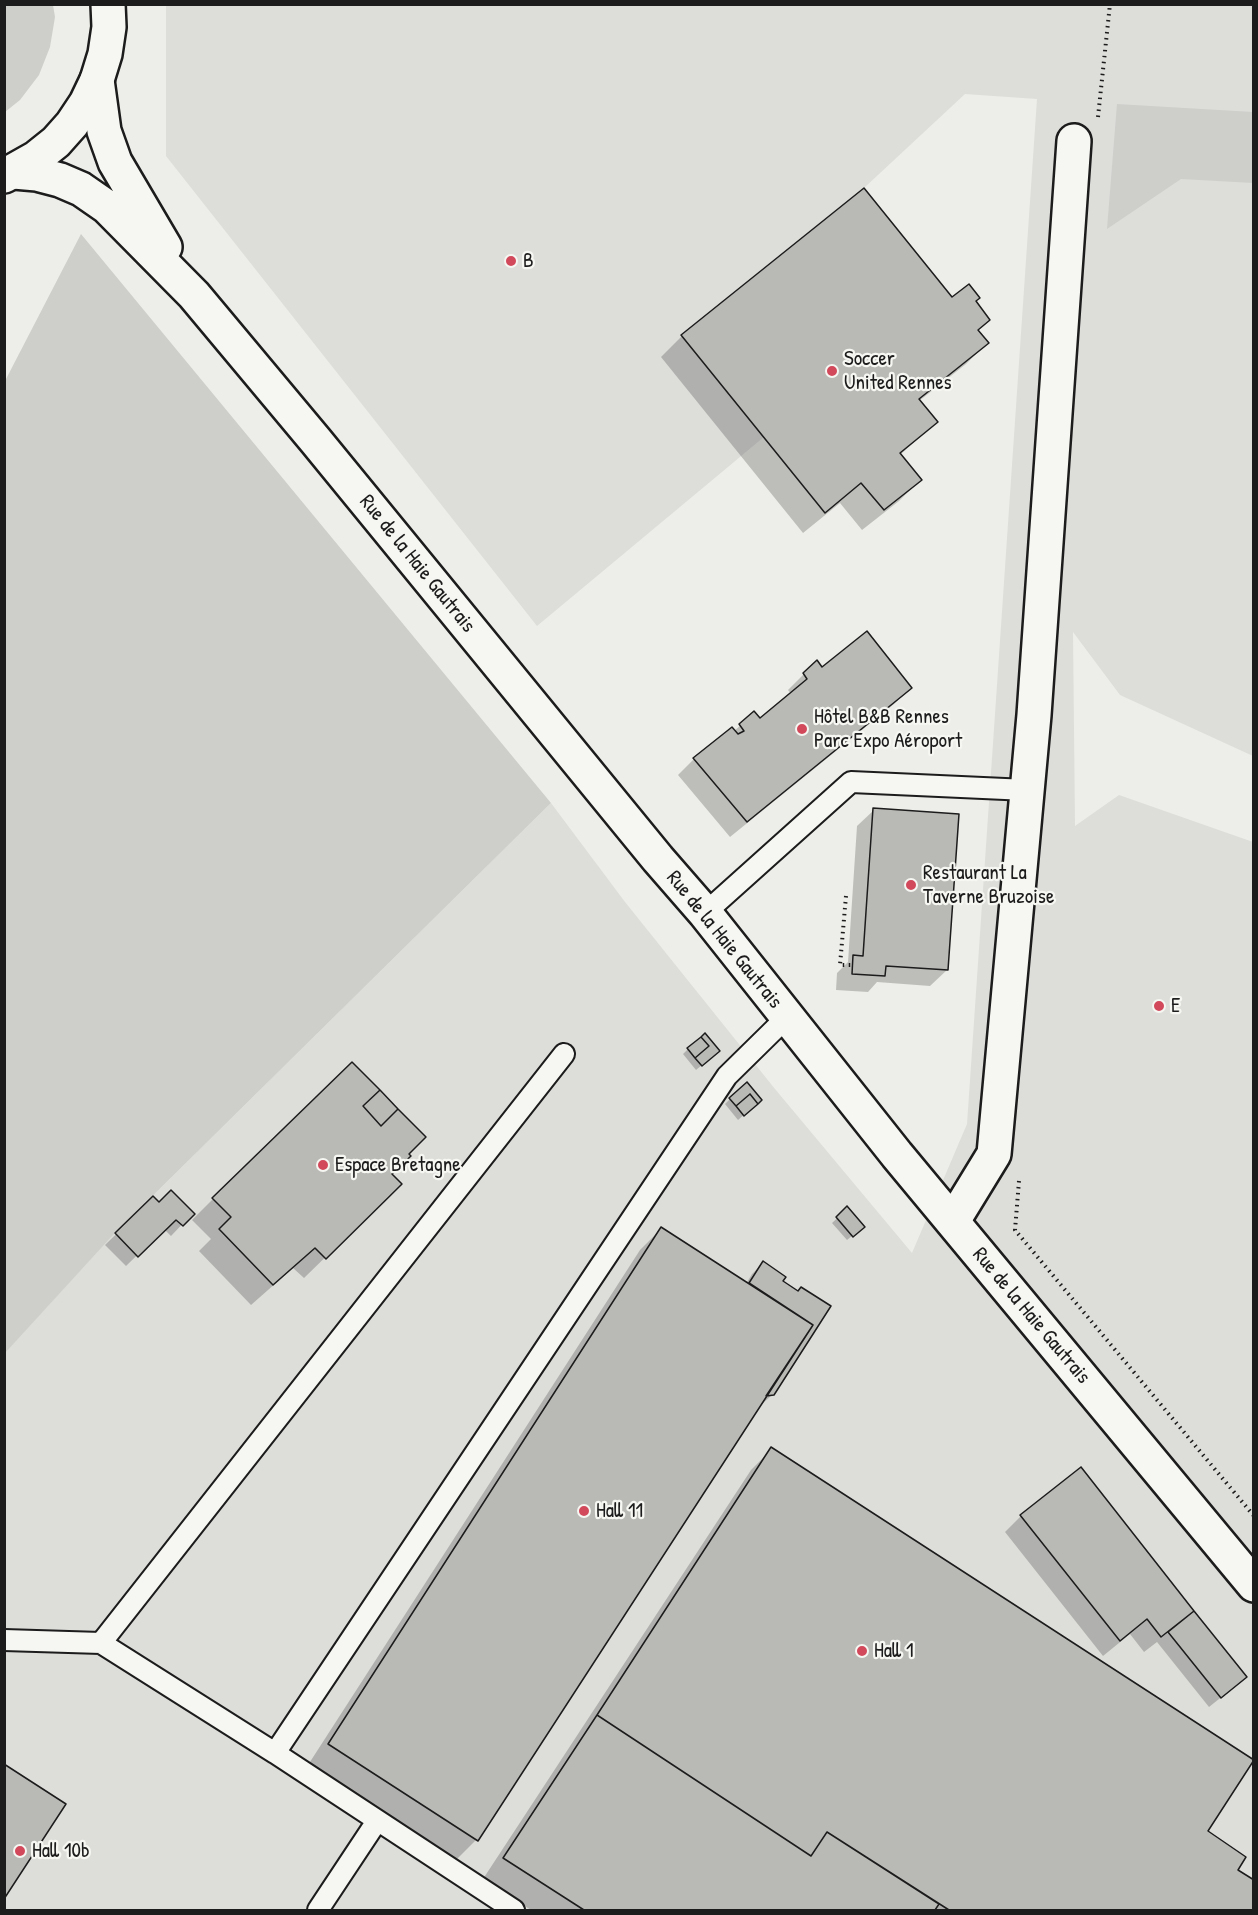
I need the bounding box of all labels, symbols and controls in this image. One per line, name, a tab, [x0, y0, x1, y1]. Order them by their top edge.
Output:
place label: B	[523, 248, 534, 274]
marker: B	[504, 254, 518, 268]
place label: Soccer United Rennes	[844, 346, 952, 396]
marker: Soccer United Rennes	[825, 364, 839, 378]
street label: Rue de la Haie Gautrais	[354, 490, 480, 638]
place label: Hôtel B&B Rennes Parc Expo Aéroport	[814, 704, 962, 754]
marker: Hôtel B&B Rennes Parc Expo Aéroport	[795, 722, 809, 736]
place label: Restaurant La Taverne Bruzoise	[923, 860, 1054, 910]
street label: Rue de la Haie Gautrais	[661, 866, 787, 1014]
marker: Restaurant La Taverne Bruzoise	[904, 878, 918, 892]
place label: E	[1171, 993, 1180, 1019]
marker: E	[1152, 999, 1166, 1013]
place label: Espace Bretagne	[335, 1152, 461, 1178]
marker: Espace Bretagne	[316, 1158, 330, 1172]
street label: Rue de la Haie Gautrais	[967, 1243, 1095, 1389]
place label: Hall 11	[596, 1498, 643, 1524]
marker: Hall 11	[577, 1504, 591, 1518]
place label: Hall 1	[874, 1638, 914, 1664]
marker: Hall 1	[855, 1644, 869, 1658]
place label: Hall 10b	[32, 1838, 90, 1864]
marker: Hall 10b	[13, 1844, 27, 1858]

